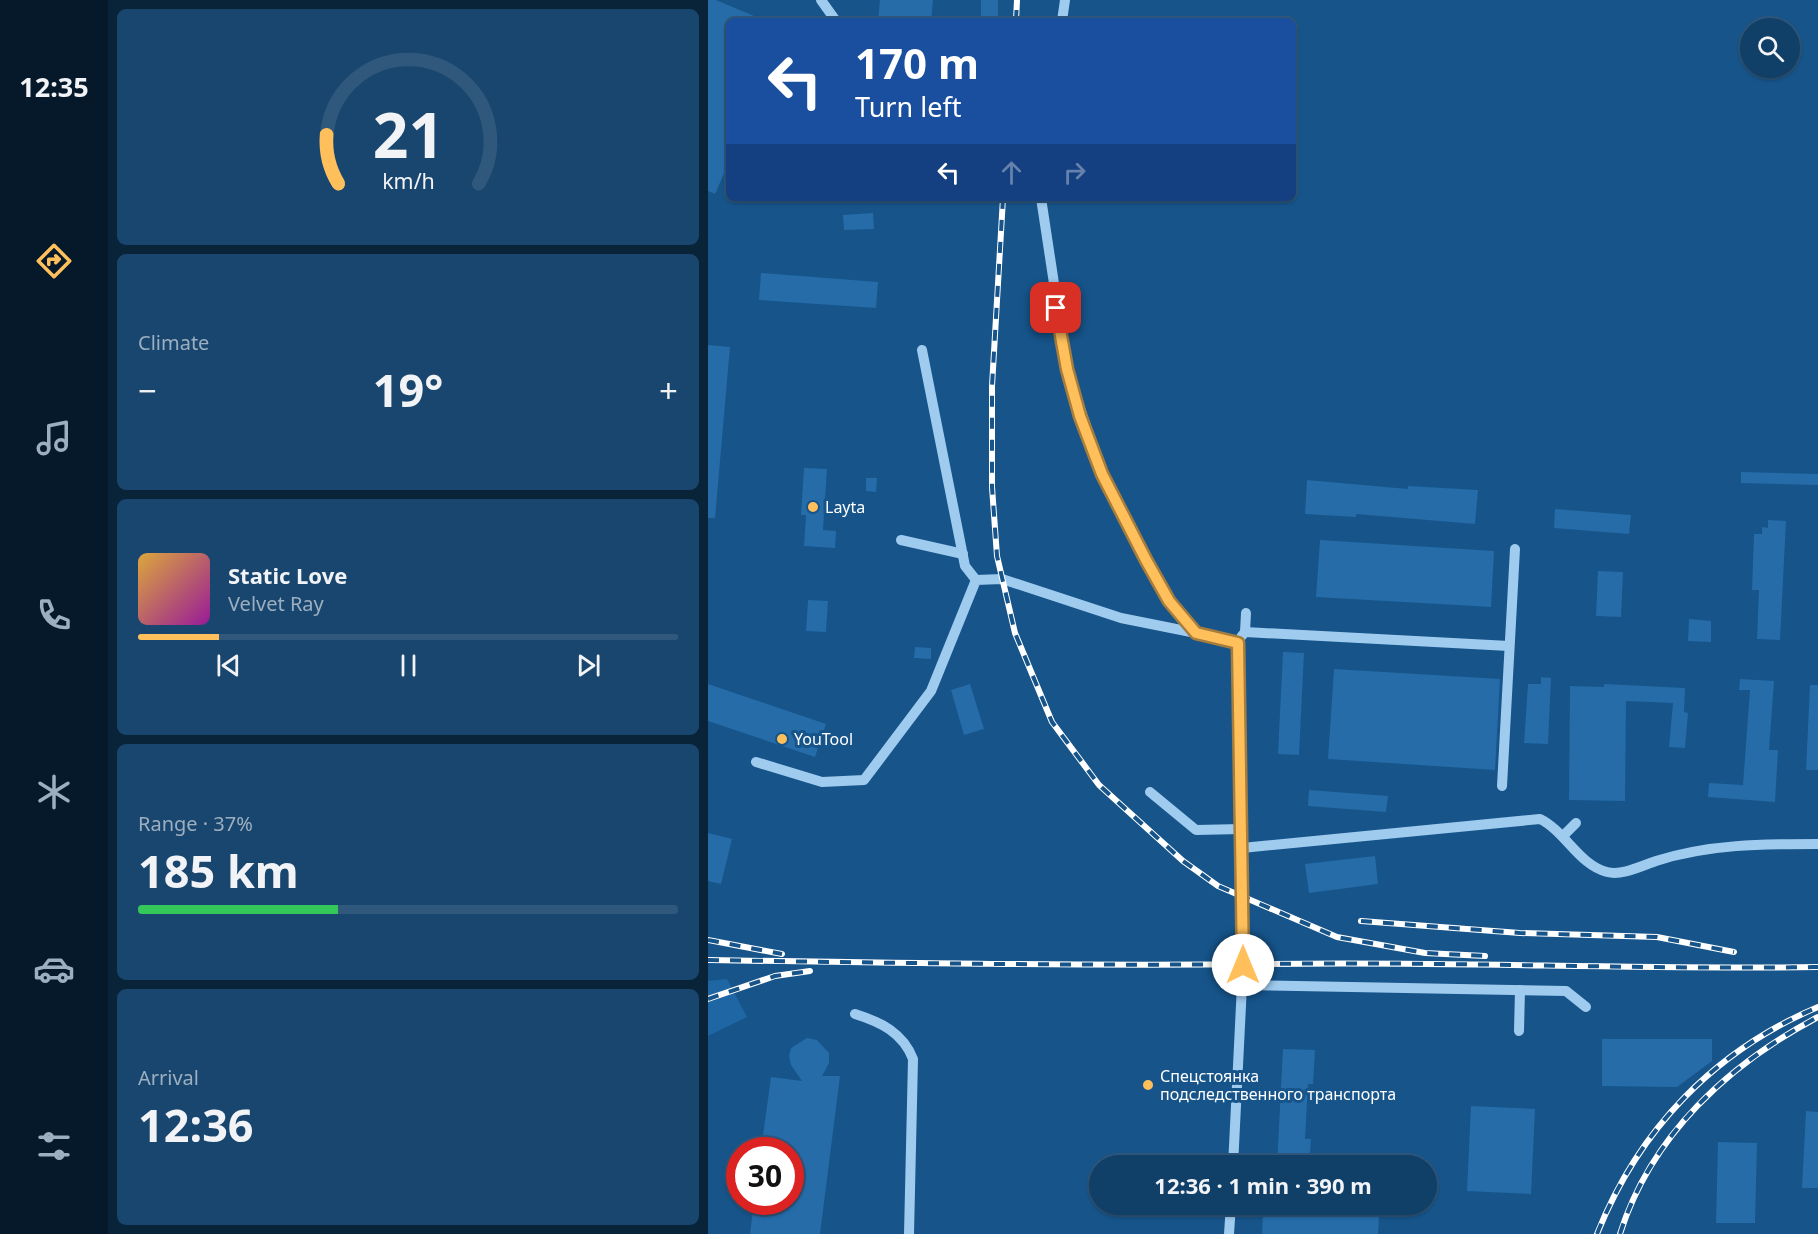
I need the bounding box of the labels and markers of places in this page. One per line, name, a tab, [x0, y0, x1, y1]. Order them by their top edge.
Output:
pin	[1030, 282, 1081, 333]
place label: Layta	[825, 496, 865, 518]
marker: Layta	[806, 500, 820, 514]
place label: YouTool	[794, 728, 853, 750]
marker: YouTool	[775, 732, 789, 746]
place label: Спецстоянка подследственного транспорта	[1160, 1065, 1396, 1105]
marker: Спецстоянка подследственного транспорта	[1141, 1078, 1155, 1092]

